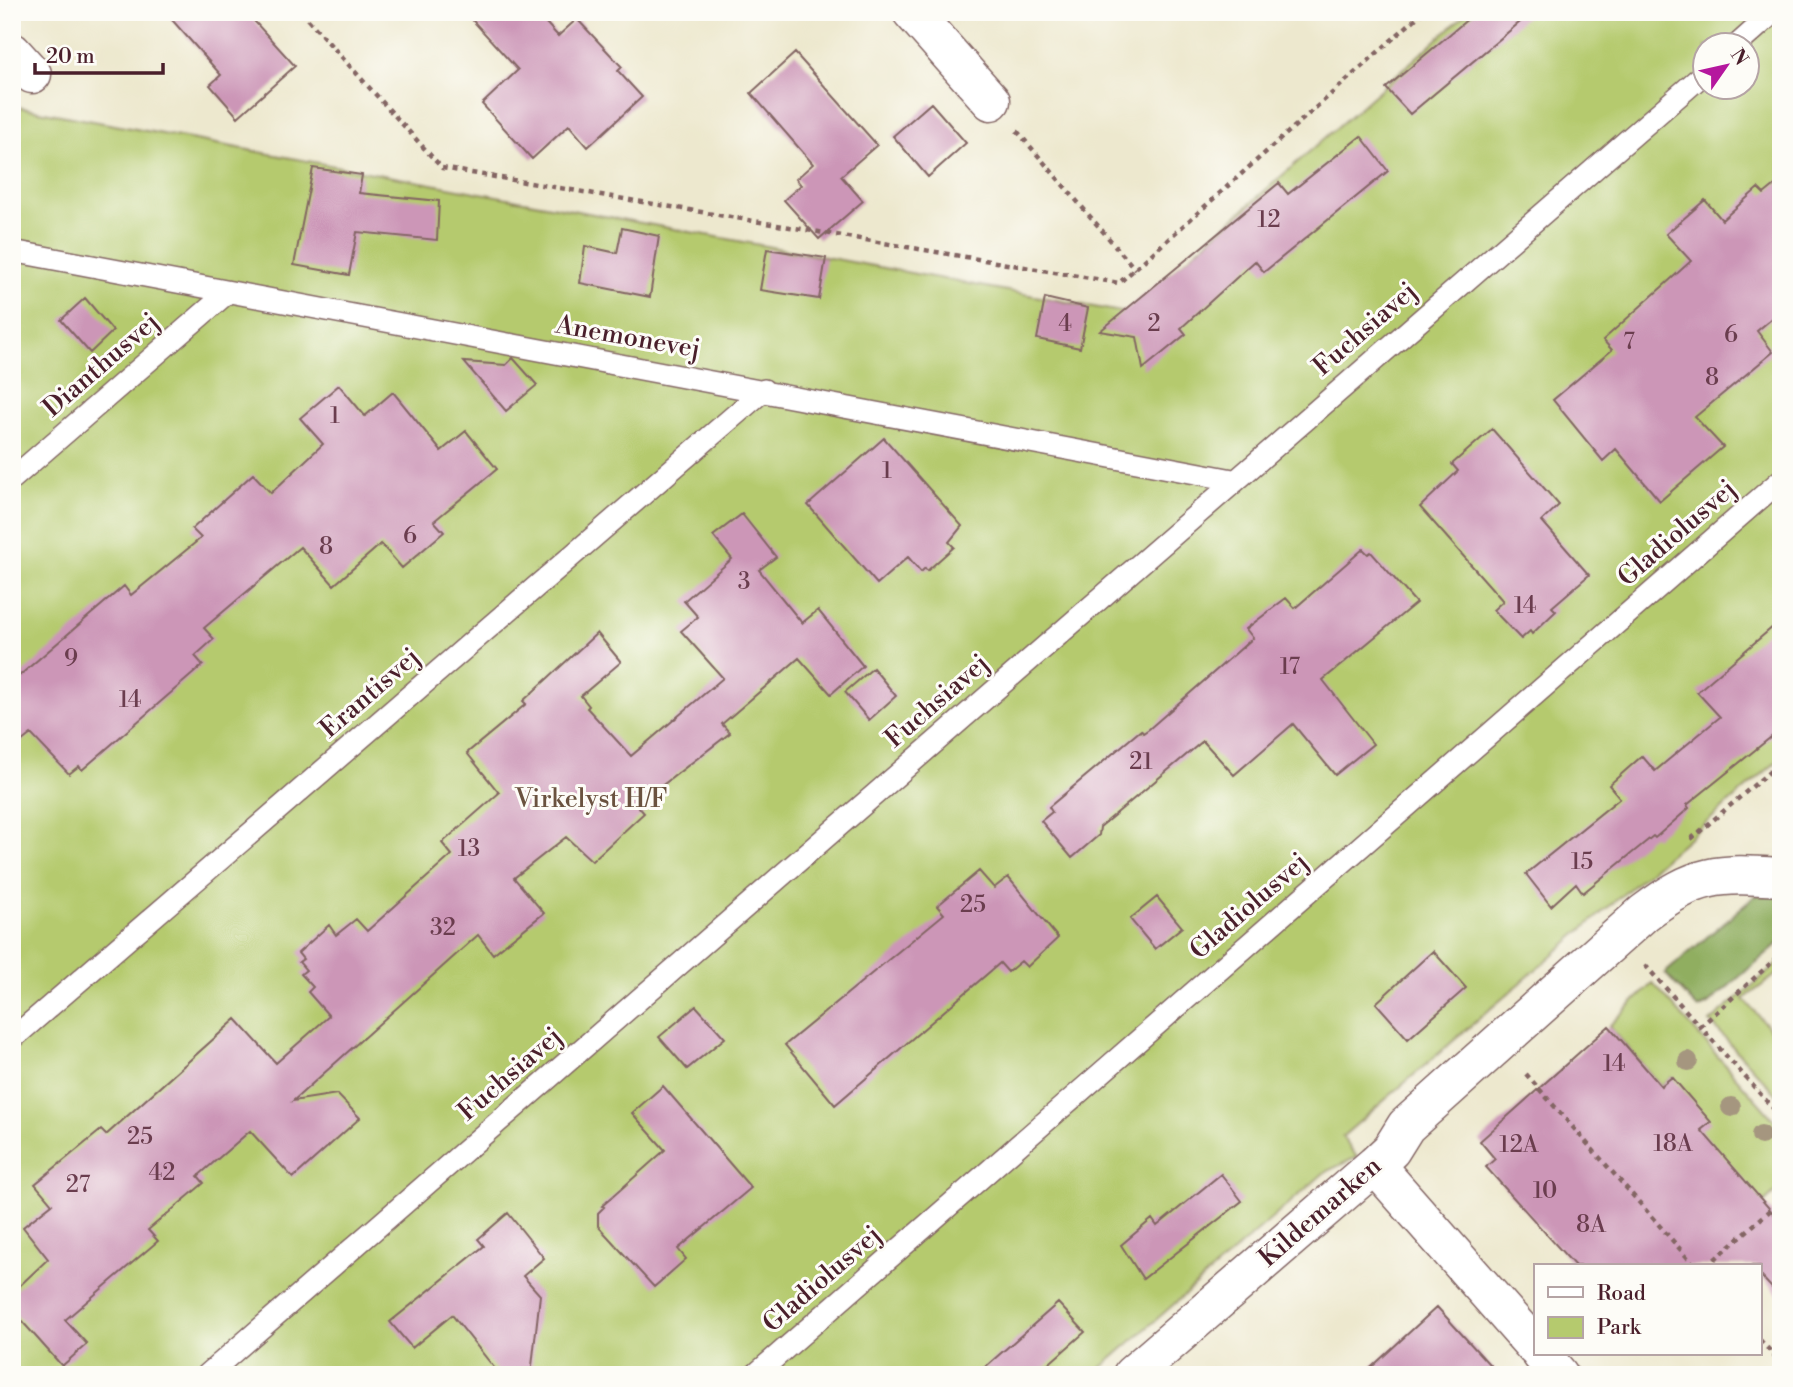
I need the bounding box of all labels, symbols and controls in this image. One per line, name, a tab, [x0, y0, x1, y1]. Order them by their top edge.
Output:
scale bar	[35, 32, 163, 76]
north arrow	[1692, 32, 1762, 102]
text: 20 m	[46, 44, 95, 70]
text: N	[1725, 44, 1753, 70]
house number: 12	[1257, 206, 1281, 234]
street label: Fuchsiavej	[1306, 275, 1424, 383]
street label: Dianthusvej	[36, 306, 166, 424]
street label: Anemonevej	[552, 308, 703, 365]
house number: 4	[1058, 310, 1072, 338]
house number: 2	[1147, 310, 1161, 338]
house number: 6	[1724, 321, 1738, 349]
house number: 7	[1623, 328, 1635, 356]
house number: 8	[1705, 364, 1719, 392]
house number: 1	[330, 402, 340, 430]
house number: 1	[882, 457, 892, 485]
street label: Gladiolusvej	[1611, 473, 1743, 593]
house number: 6	[403, 522, 417, 550]
house number: 8	[319, 533, 333, 561]
house number: 3	[738, 568, 750, 596]
house number: 14	[1514, 592, 1536, 620]
street label: Erantisvej	[314, 641, 426, 745]
house number: 9	[64, 645, 78, 673]
street label: Fuchsiavej	[878, 647, 996, 755]
house number: 17	[1280, 653, 1301, 681]
house number: 14	[119, 686, 141, 714]
house number: 21	[1129, 748, 1153, 776]
park label: Virkelyst H/F	[514, 783, 667, 815]
house number: 13	[458, 835, 480, 863]
street label: Gladiolusvej	[1183, 846, 1315, 966]
house number: 15	[1571, 848, 1593, 876]
house number: 25	[960, 891, 986, 919]
house number: 32	[430, 914, 456, 942]
street label: Fuchsiavej	[451, 1020, 569, 1128]
house number: 14	[1603, 1050, 1625, 1078]
house number: 25	[127, 1123, 153, 1151]
house number: 18A	[1653, 1130, 1694, 1158]
house number: 12A	[1499, 1131, 1540, 1159]
street label: Kildemarken	[1252, 1150, 1388, 1274]
house number: 42	[149, 1159, 175, 1187]
house number: 27	[66, 1171, 91, 1199]
house number: 10	[1533, 1177, 1557, 1205]
house number: 8A	[1576, 1211, 1607, 1239]
street label: Gladiolusvej	[756, 1219, 888, 1339]
legend	[1534, 1264, 1762, 1356]
text: Road	[1597, 1281, 1646, 1307]
text: Park	[1597, 1315, 1642, 1341]

